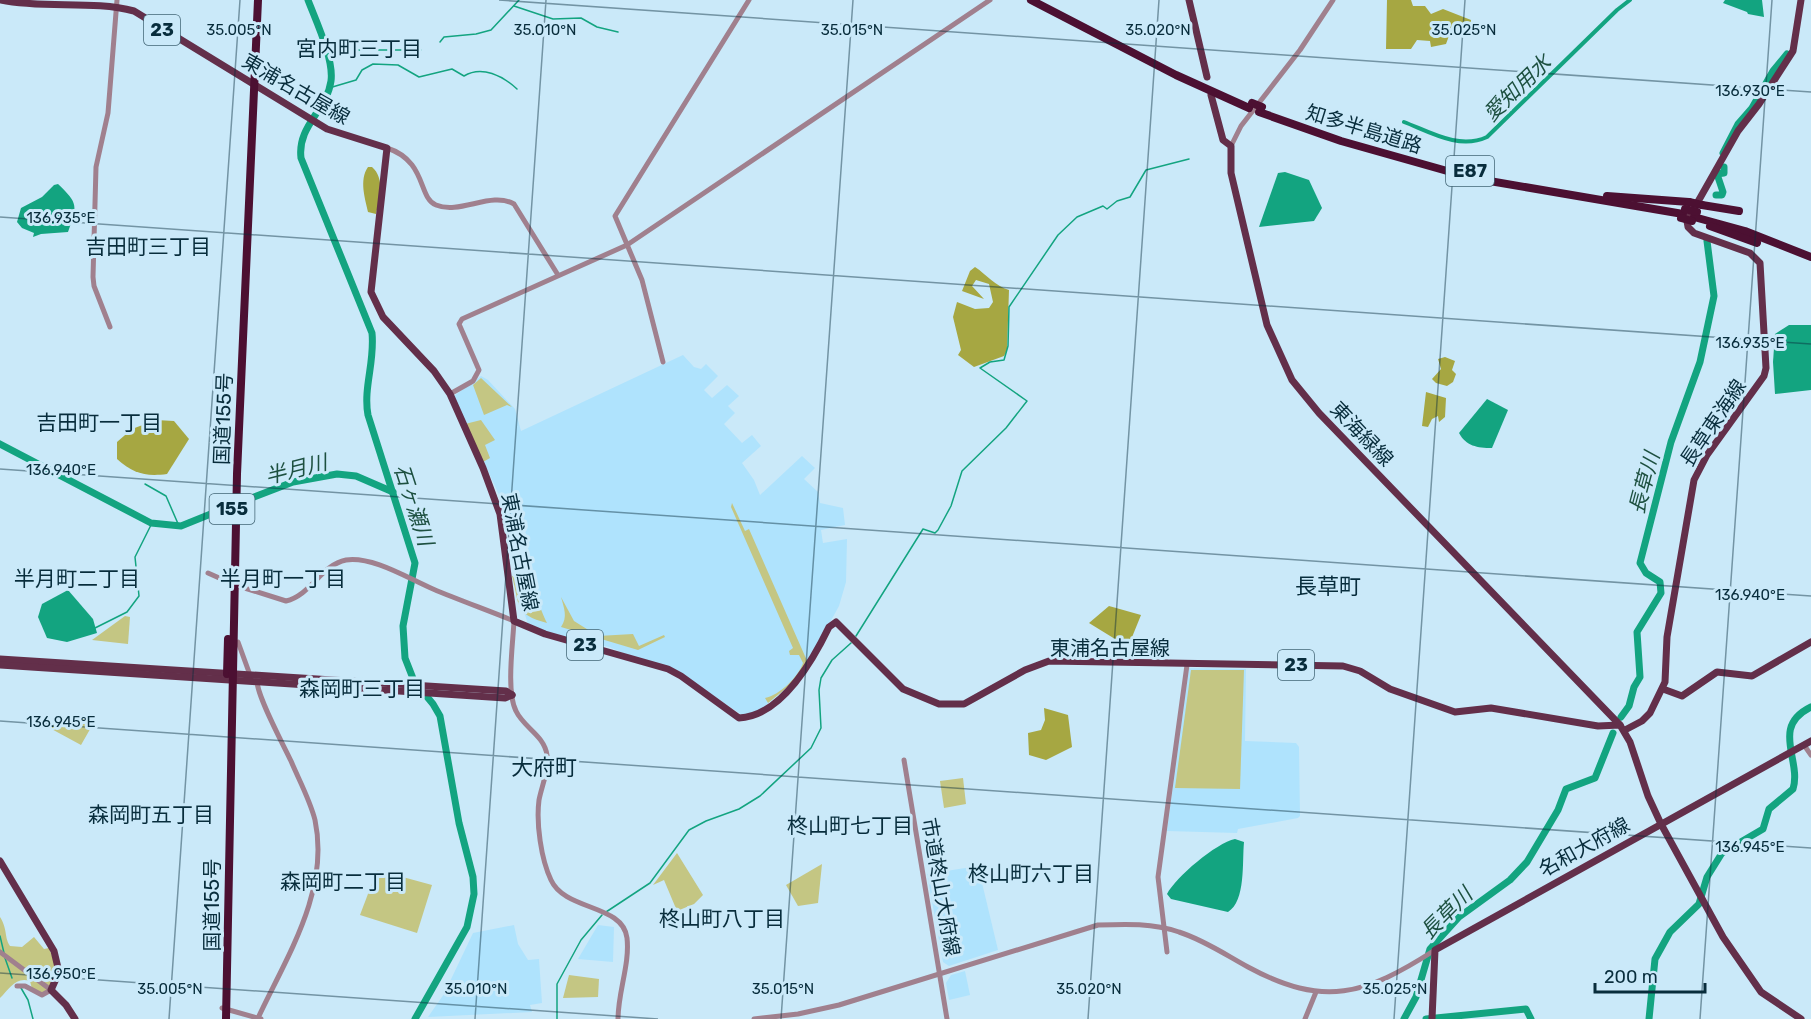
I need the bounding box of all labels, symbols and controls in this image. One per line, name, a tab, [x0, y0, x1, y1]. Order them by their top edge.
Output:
road number: 23	[144, 15, 180, 45]
text: 35.005°N	[206, 21, 272, 39]
text: 35.010°N	[513, 21, 577, 39]
text: 35.015°N	[821, 21, 883, 39]
text: 35.020°N	[1125, 21, 1191, 39]
text: 35.025°N	[1432, 21, 1496, 39]
district label: 宮内町三丁目	[296, 36, 422, 61]
water label: 愛知用水	[1478, 48, 1557, 126]
street label: 東浦名古屋線	[238, 49, 354, 129]
text: 136.930°E	[1715, 82, 1785, 100]
street label: 知多半島道路	[1303, 100, 1425, 158]
road number: E87	[1446, 156, 1494, 186]
text: 136.935°E	[26, 209, 96, 227]
district label: 吉田町三丁目	[85, 234, 211, 259]
text: 136.935°E	[1715, 334, 1785, 352]
street label: 国道155号	[209, 372, 237, 466]
street label: 長草東海線	[1675, 375, 1751, 471]
street label: 東海緑線	[1326, 397, 1398, 471]
district label: 吉田町一丁目	[36, 410, 162, 435]
water label: 長草川	[1624, 447, 1665, 517]
water label: 半月川	[262, 449, 332, 489]
text: 136.940°E	[26, 461, 96, 479]
water label: 石ヶ瀬川	[389, 461, 439, 551]
street label: 東浦名古屋線	[497, 491, 543, 613]
road number: 155	[210, 494, 254, 524]
district label: 半月町二丁目	[14, 566, 140, 591]
district label: 半月町一丁目	[220, 566, 346, 591]
district label: 長草町	[1295, 573, 1361, 600]
text: 136.940°E	[1715, 586, 1785, 604]
road number: 23	[567, 630, 603, 660]
street label: 東浦名古屋線	[1050, 636, 1170, 660]
road number: 23	[1278, 650, 1314, 680]
district label: 森岡町三丁目	[299, 676, 425, 701]
text: 136.945°E	[26, 713, 96, 731]
district label: 大府町	[511, 754, 577, 781]
district label: 森岡町五丁目	[88, 802, 214, 827]
street label: 名和大府線	[1534, 812, 1634, 882]
district label: 柊山町七丁目	[787, 813, 913, 838]
street label: 市道柊山大府線	[917, 816, 965, 958]
text: 136.945°E	[1715, 838, 1785, 856]
street label: 国道155号	[200, 859, 224, 951]
district label: 柊山町六丁目	[968, 861, 1094, 886]
district label: 森岡町二丁目	[280, 869, 406, 894]
water label: 長草川	[1415, 880, 1479, 944]
district label: 柊山町八丁目	[659, 906, 785, 931]
scale bar	[1595, 956, 1704, 994]
text: 136.950°E	[26, 965, 96, 983]
text: 200 m	[1604, 966, 1658, 988]
text: 35.005°N	[137, 980, 203, 998]
text: 35.010°N	[444, 980, 508, 998]
text: 35.015°N	[752, 980, 814, 998]
text: 35.020°N	[1056, 980, 1122, 998]
text: 35.025°N	[1363, 980, 1427, 998]

